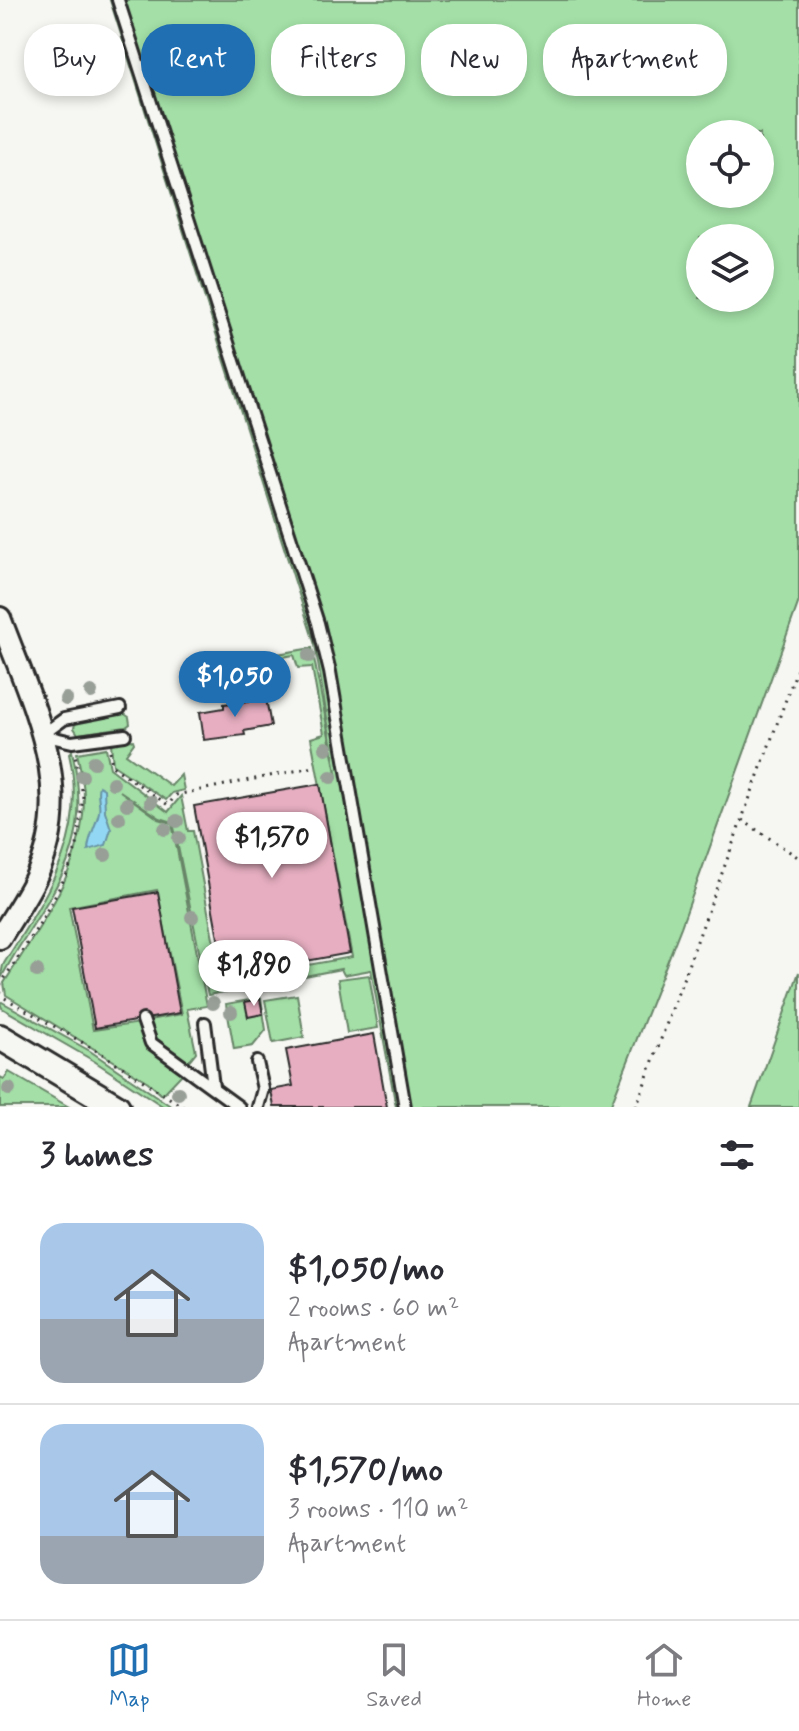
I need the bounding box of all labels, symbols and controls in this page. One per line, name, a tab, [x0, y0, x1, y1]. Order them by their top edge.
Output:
chip: Buy	[24, 24, 125, 96]
chip: Rent	[141, 24, 255, 96]
chip: Filters	[271, 24, 405, 96]
chip: New	[421, 24, 527, 96]
chip: Apartment	[543, 24, 727, 96]
map controls	[686, 120, 774, 312]
button: locate	[686, 120, 774, 208]
button: layers	[686, 224, 774, 312]
pin: $1,050	[170, 651, 300, 719]
text: $1,050	[197, 660, 273, 694]
pin: $1,570	[207, 812, 337, 880]
text: $1,570	[234, 821, 310, 855]
pin: $1,890	[189, 940, 319, 1008]
text: $1,890	[216, 949, 292, 983]
text: 3 homes	[40, 1133, 153, 1178]
icon: filters	[715, 1133, 759, 1177]
text: $1,050/mo	[288, 1247, 444, 1292]
icon: home	[104, 1255, 200, 1351]
text: 2 rooms · 60 m²	[288, 1292, 459, 1326]
text: Apartment	[288, 1326, 406, 1360]
text: $1,570/mo	[288, 1448, 443, 1493]
icon: home	[104, 1456, 200, 1552]
text: 3 rooms · 110 m²	[288, 1493, 469, 1527]
text: Apartment	[288, 1527, 406, 1561]
tab: Map	[107, 1638, 151, 1714]
tab: Saved	[366, 1638, 422, 1714]
tab: Home	[637, 1638, 692, 1714]

